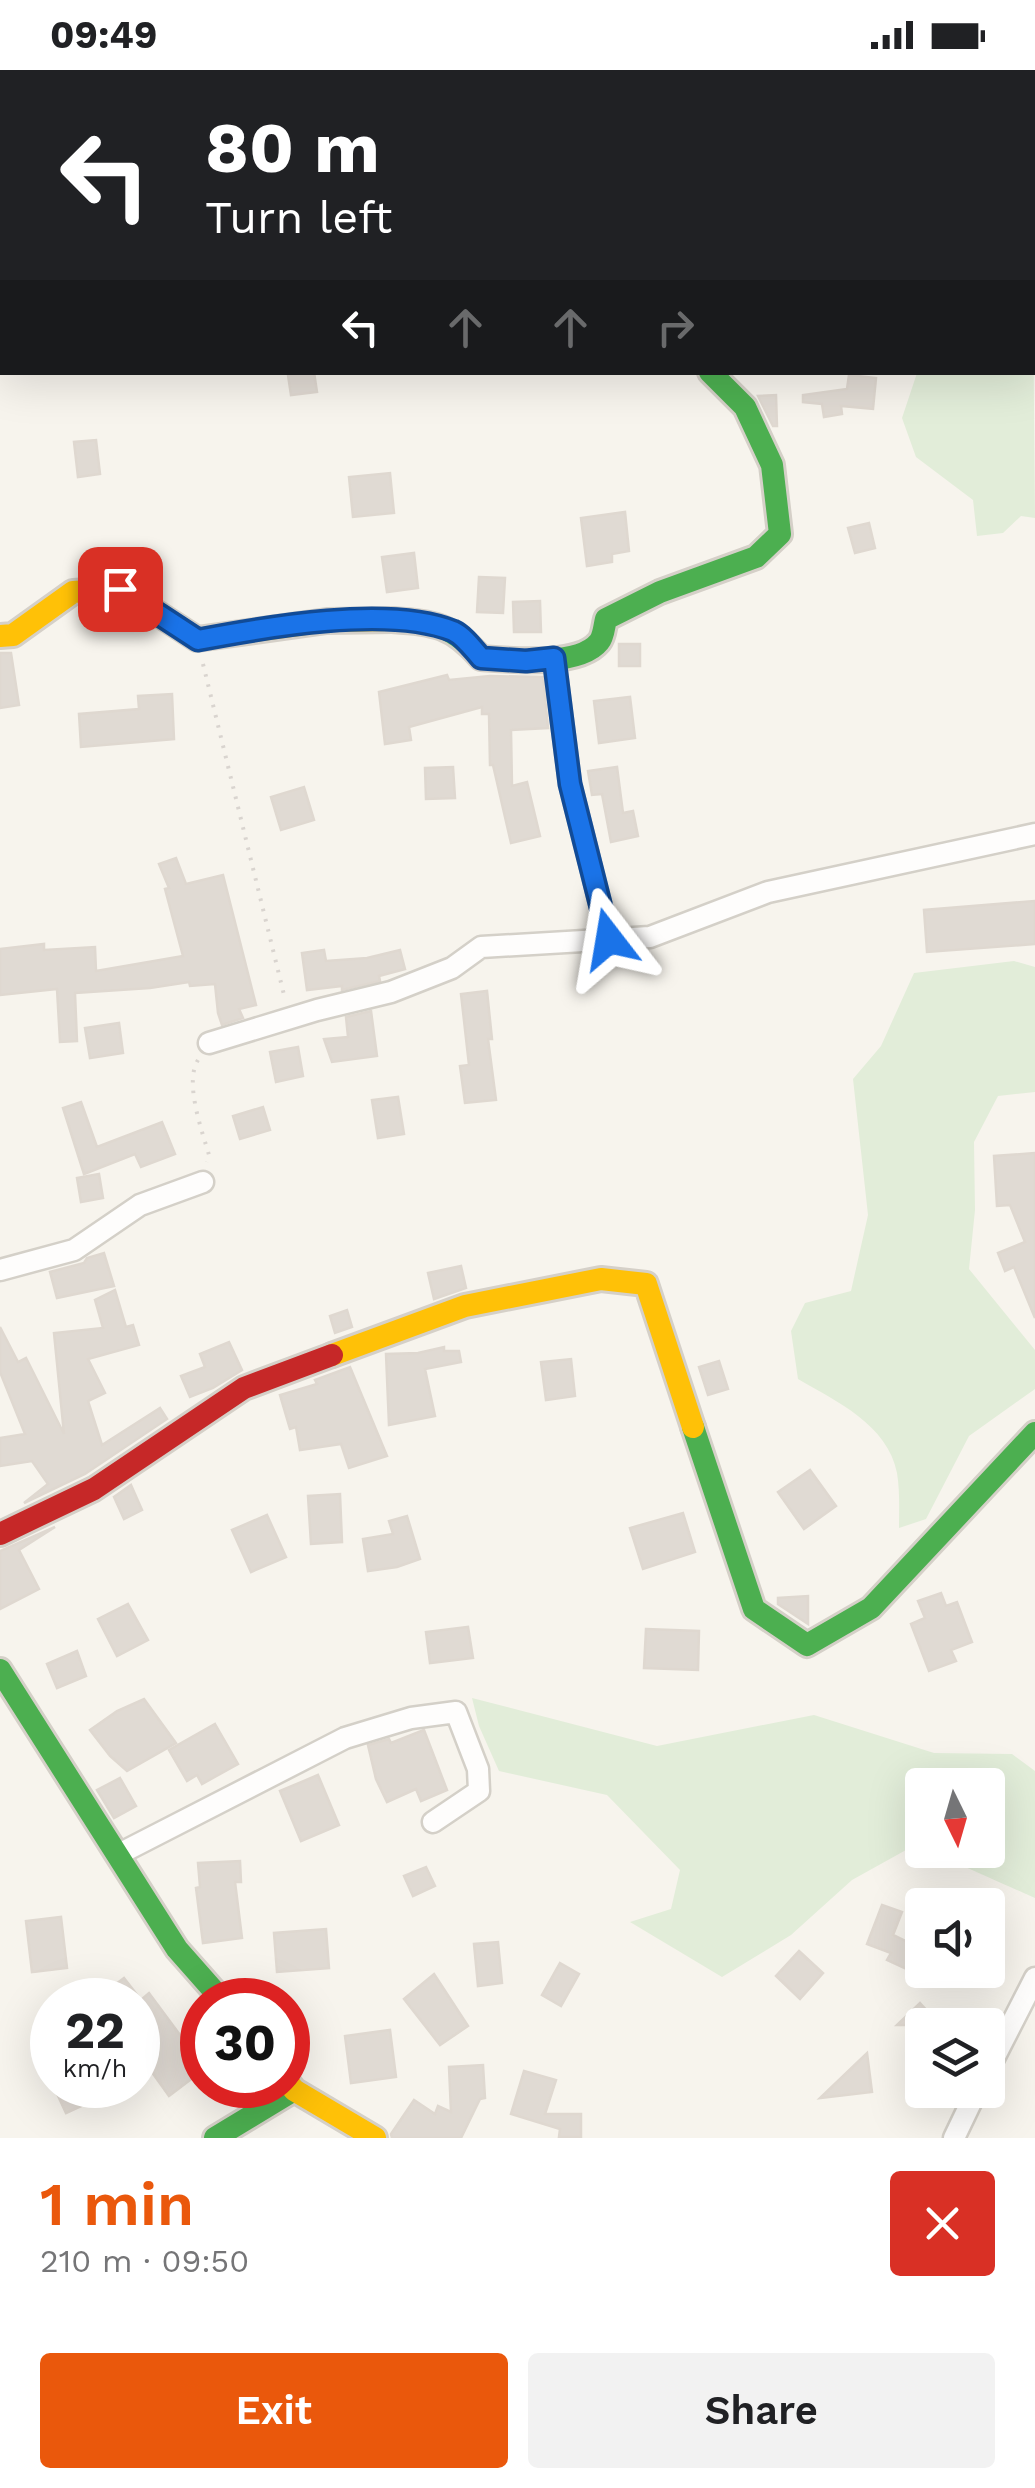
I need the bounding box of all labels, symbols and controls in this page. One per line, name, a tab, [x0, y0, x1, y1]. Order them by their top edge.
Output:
text: 09:49	[50, 13, 157, 57]
text: 80 m	[205, 107, 380, 189]
icon: left	[40, 110, 170, 240]
text: Turn left	[205, 191, 392, 244]
icon: left	[333, 300, 388, 355]
icon: ahead	[438, 300, 493, 355]
icon: ahead	[543, 300, 598, 355]
icon: right	[648, 300, 703, 355]
pin	[78, 547, 163, 632]
icon: arrive	[93, 562, 148, 617]
position arrow	[557, 887, 661, 991]
north arrow	[905, 1768, 1005, 1868]
map controls	[905, 1768, 1005, 2108]
button: sound	[905, 1888, 1005, 1988]
speed limit sign: 30	[180, 1978, 310, 2108]
text: 22	[65, 2001, 125, 2060]
button: layers	[905, 2008, 1005, 2108]
text: km/h	[63, 2054, 127, 2083]
text: 1 min	[40, 2169, 194, 2240]
button: close	[890, 2171, 995, 2276]
text: 210 m · 09:50	[40, 2242, 249, 2280]
button: Exit	[40, 2353, 508, 2468]
button: Share	[528, 2353, 995, 2468]

